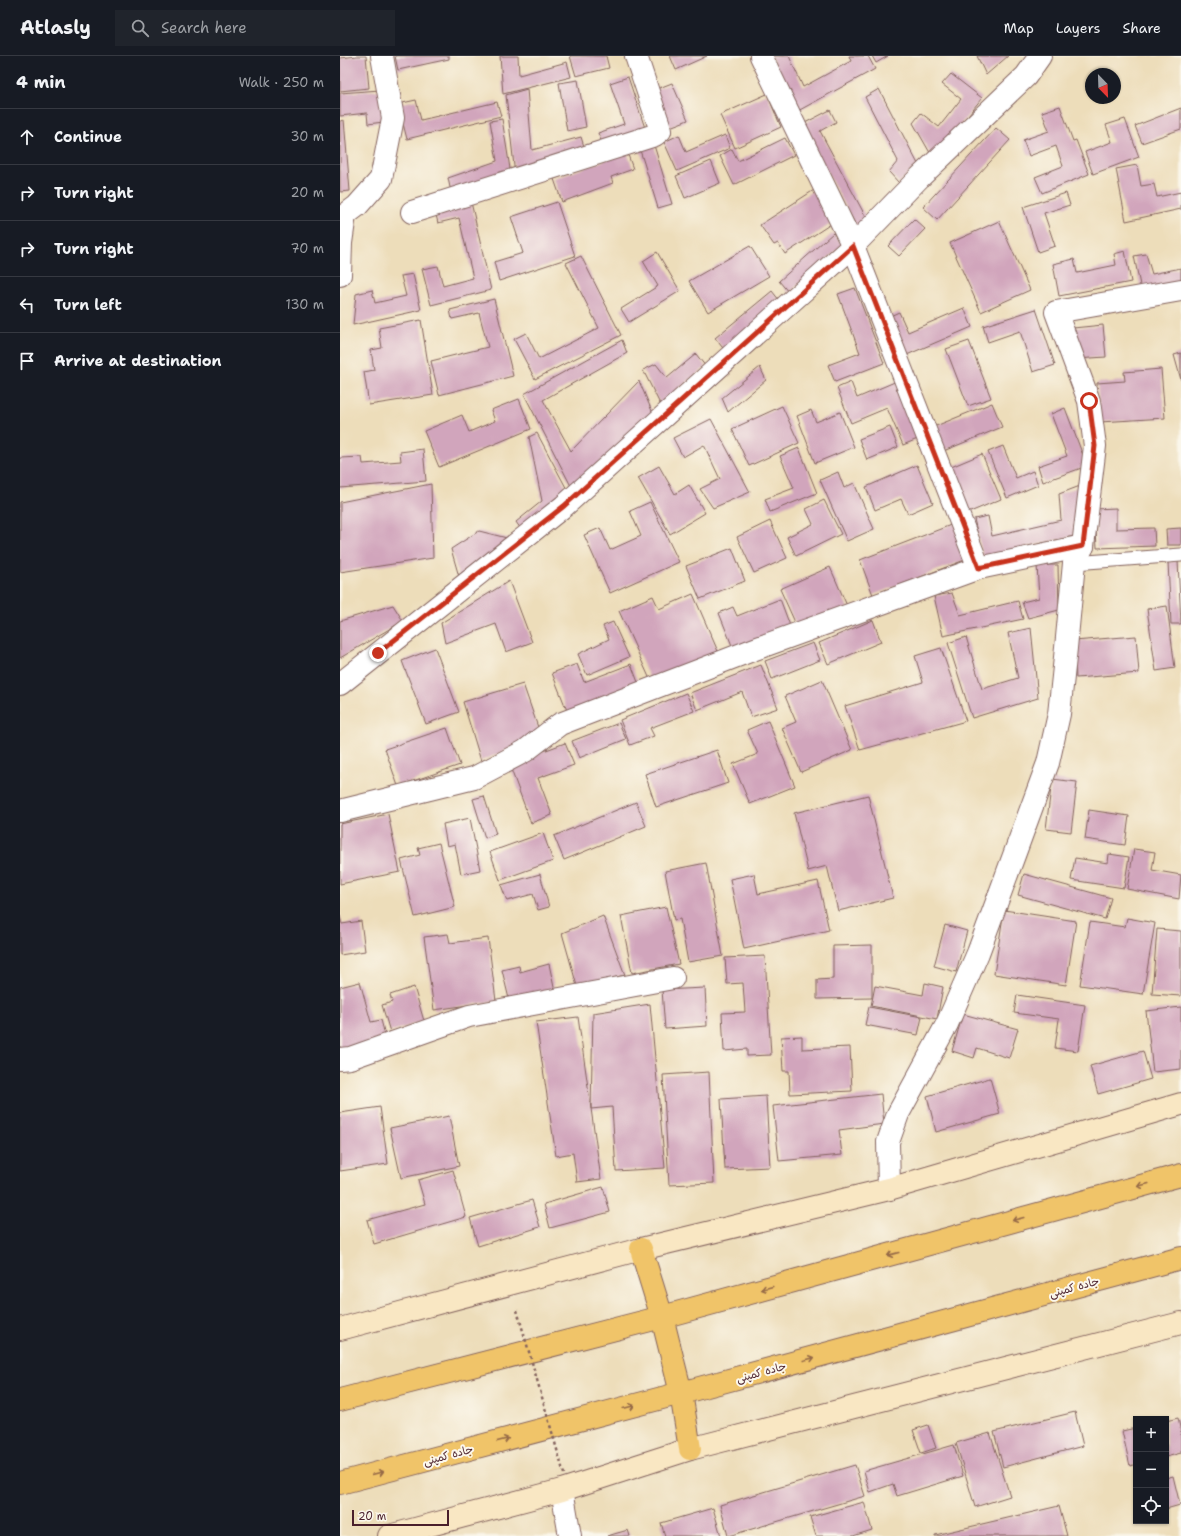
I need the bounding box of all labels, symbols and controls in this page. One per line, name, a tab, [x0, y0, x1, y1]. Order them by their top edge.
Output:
search box	[115, 10, 395, 46]
text: Atlasly	[20, 15, 91, 40]
icon: search	[129, 17, 151, 39]
text: Search here	[161, 18, 247, 38]
text: Map	[1004, 19, 1034, 37]
text: Layers	[1056, 19, 1100, 37]
text: Share	[1122, 19, 1161, 37]
north arrow	[1085, 68, 1121, 104]
text: 4 min	[16, 71, 66, 93]
text: Walk · 250 m	[239, 74, 324, 91]
icon: ahead	[16, 126, 38, 148]
text: Continue	[54, 127, 122, 147]
text: 30 m	[290, 128, 324, 145]
icon: right	[16, 182, 38, 204]
text: Turn right	[54, 183, 134, 203]
text: 20 m	[291, 184, 324, 201]
icon: right	[16, 238, 38, 260]
text: Turn right	[54, 239, 134, 259]
text: 70 m	[290, 240, 324, 257]
icon: left	[16, 294, 38, 316]
text: Turn left	[54, 295, 122, 315]
text: 130 m	[286, 296, 324, 313]
icon: arrive	[16, 350, 38, 372]
text: Arrive at destination	[54, 351, 222, 371]
route start	[1080, 392, 1098, 410]
route end	[369, 644, 387, 662]
one-way arrow	[1137, 1182, 1150, 1189]
one-way arrow	[1012, 1216, 1025, 1224]
one-way arrow	[886, 1251, 899, 1258]
street label: جاده کمپنی	[1048, 1274, 1101, 1301]
one-way arrow	[761, 1285, 774, 1292]
one-way arrow	[802, 1355, 815, 1362]
street label: جاده کمپنی	[735, 1359, 788, 1386]
one-way arrow	[622, 1403, 635, 1410]
map controls	[1133, 1416, 1169, 1524]
button: +	[1133, 1416, 1169, 1452]
one-way arrow	[497, 1436, 510, 1443]
street label: جاده کمپنی	[422, 1442, 475, 1469]
button: −	[1133, 1452, 1169, 1488]
one-way arrow	[371, 1469, 384, 1477]
button: locate	[1133, 1488, 1169, 1524]
scale bar	[352, 1508, 449, 1527]
text: 20 m	[358, 1509, 386, 1524]

